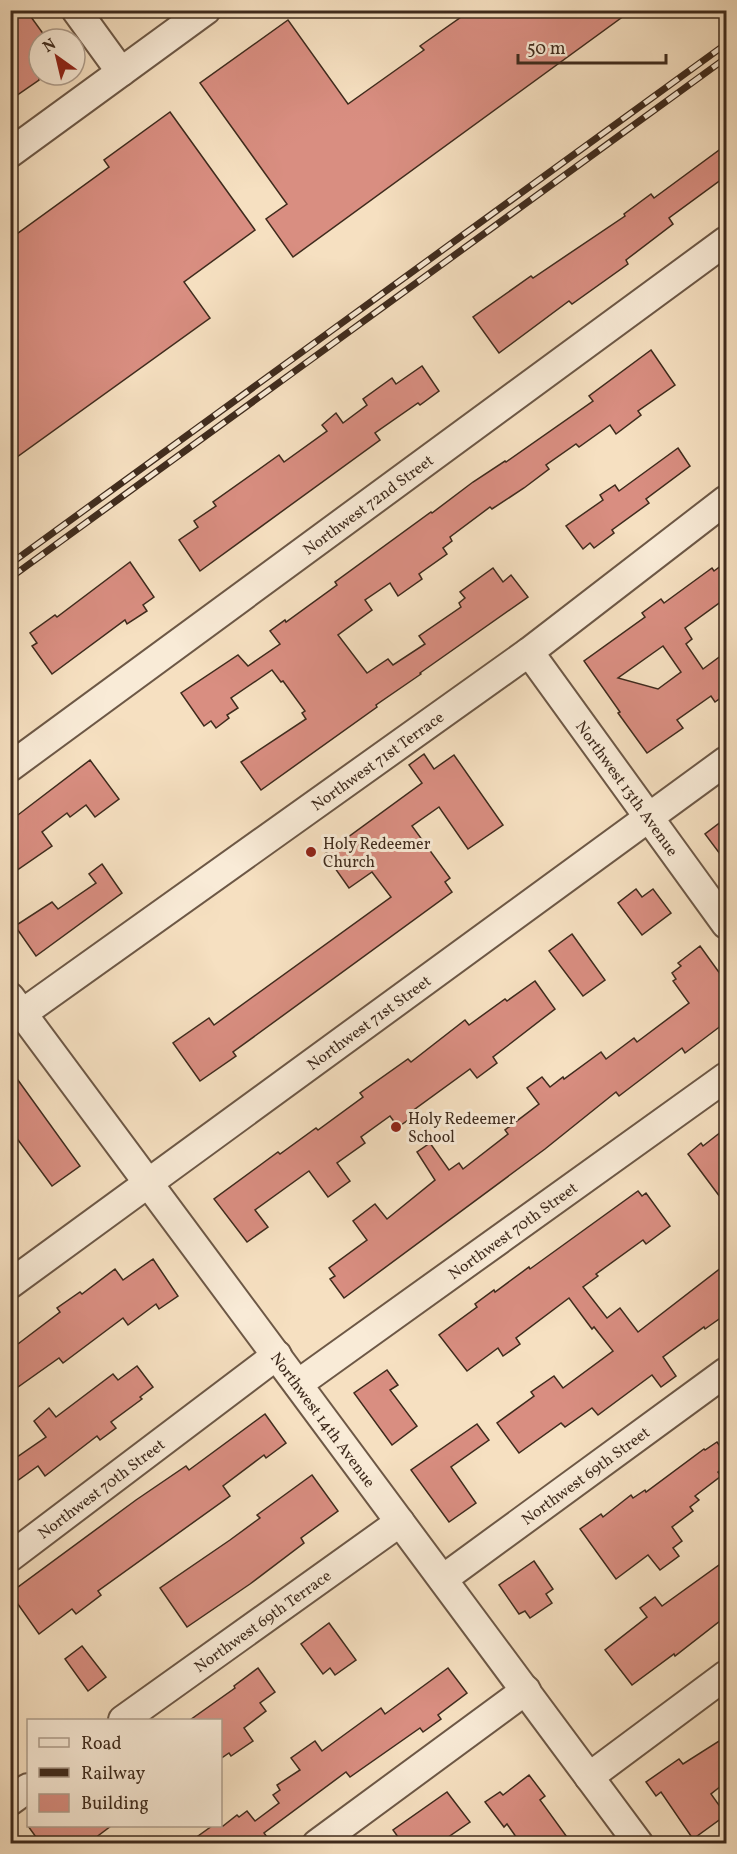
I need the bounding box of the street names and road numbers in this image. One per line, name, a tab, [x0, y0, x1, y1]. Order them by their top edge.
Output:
street label: Northwest 72nd Street	[299, 450, 439, 561]
street label: Northwest 71st Terrace	[307, 707, 449, 817]
street label: Northwest 13th Avenue	[569, 717, 682, 861]
street label: Northwest 71st Street	[303, 971, 437, 1076]
street label: Northwest 70th Street	[445, 1178, 583, 1286]
street label: Northwest 14th Avenue	[264, 1348, 380, 1493]
street label: Northwest 69th Street	[518, 1422, 655, 1531]
street label: Northwest 70th Street	[34, 1434, 171, 1545]
street label: Northwest 69th Terrace	[190, 1566, 336, 1679]

